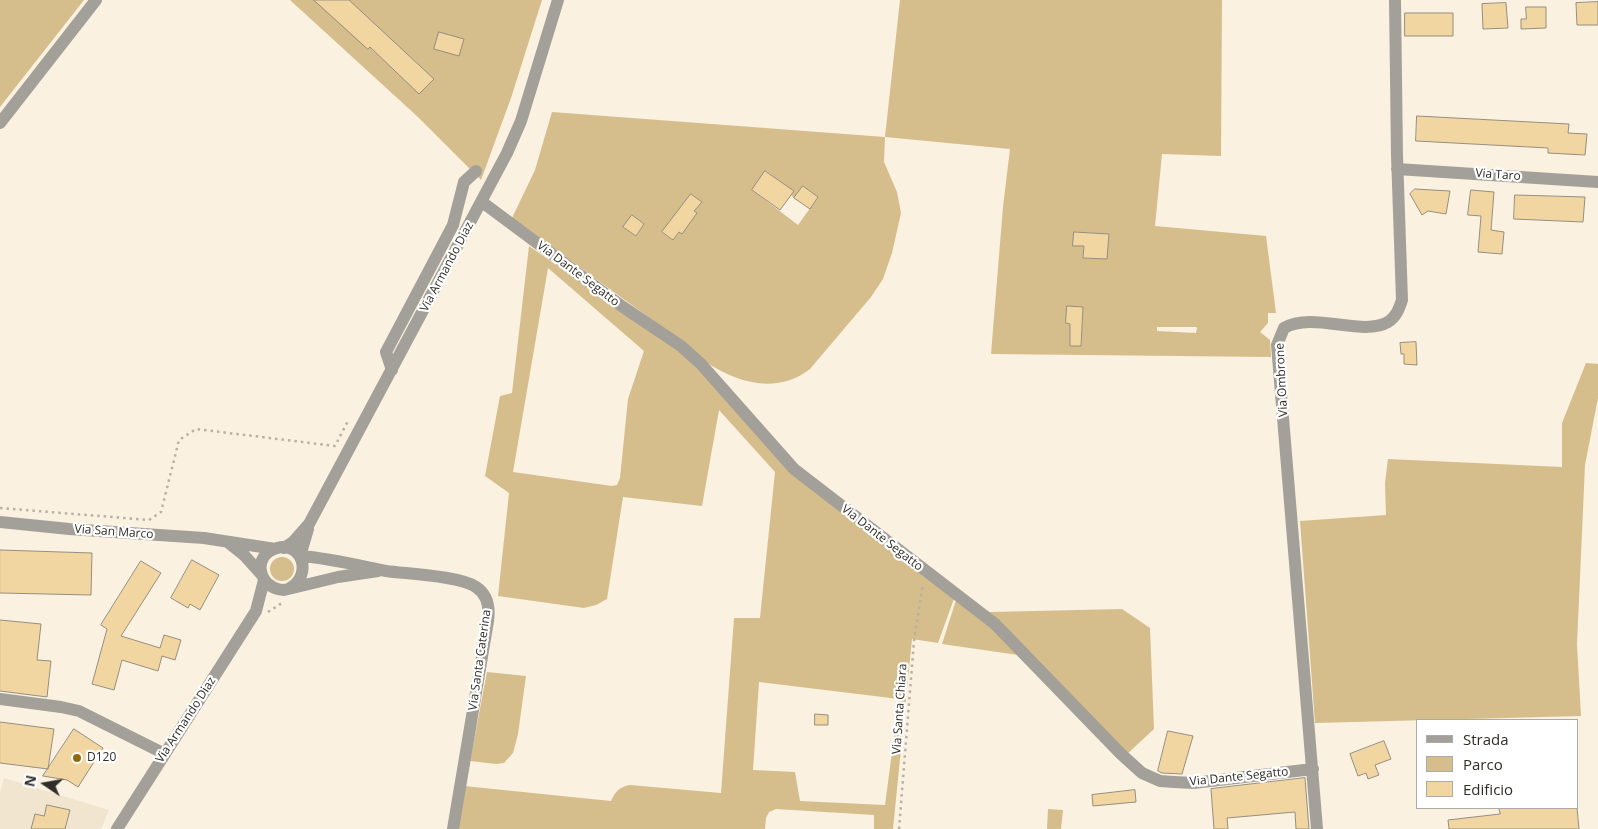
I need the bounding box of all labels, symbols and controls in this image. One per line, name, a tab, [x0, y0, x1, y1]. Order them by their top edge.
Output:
street label: Via Taro	[1475, 166, 1521, 184]
street label: Via Armando Diaz	[417, 220, 477, 314]
street label: Via Dante Segatto	[534, 238, 622, 310]
street label: Via Ombrone	[1273, 343, 1291, 417]
street label: Via Dante Segatto	[839, 502, 925, 574]
street label: Via San Marco	[74, 522, 154, 542]
street label: Via Santa Caterina	[466, 609, 494, 711]
street label: Via Santa Chiara	[890, 663, 910, 755]
street label: Via Armando Diaz	[153, 674, 219, 766]
legend	[1416, 719, 1578, 809]
text: Strada	[1463, 729, 1509, 749]
place label: D120	[87, 751, 116, 765]
marker: D120	[71, 752, 83, 764]
text: Parco	[1463, 754, 1503, 774]
north arrow	[20, 759, 70, 809]
street label: Via Dante Segatto	[1189, 765, 1289, 789]
text: N	[19, 773, 40, 788]
text: Edificio	[1463, 779, 1513, 799]

